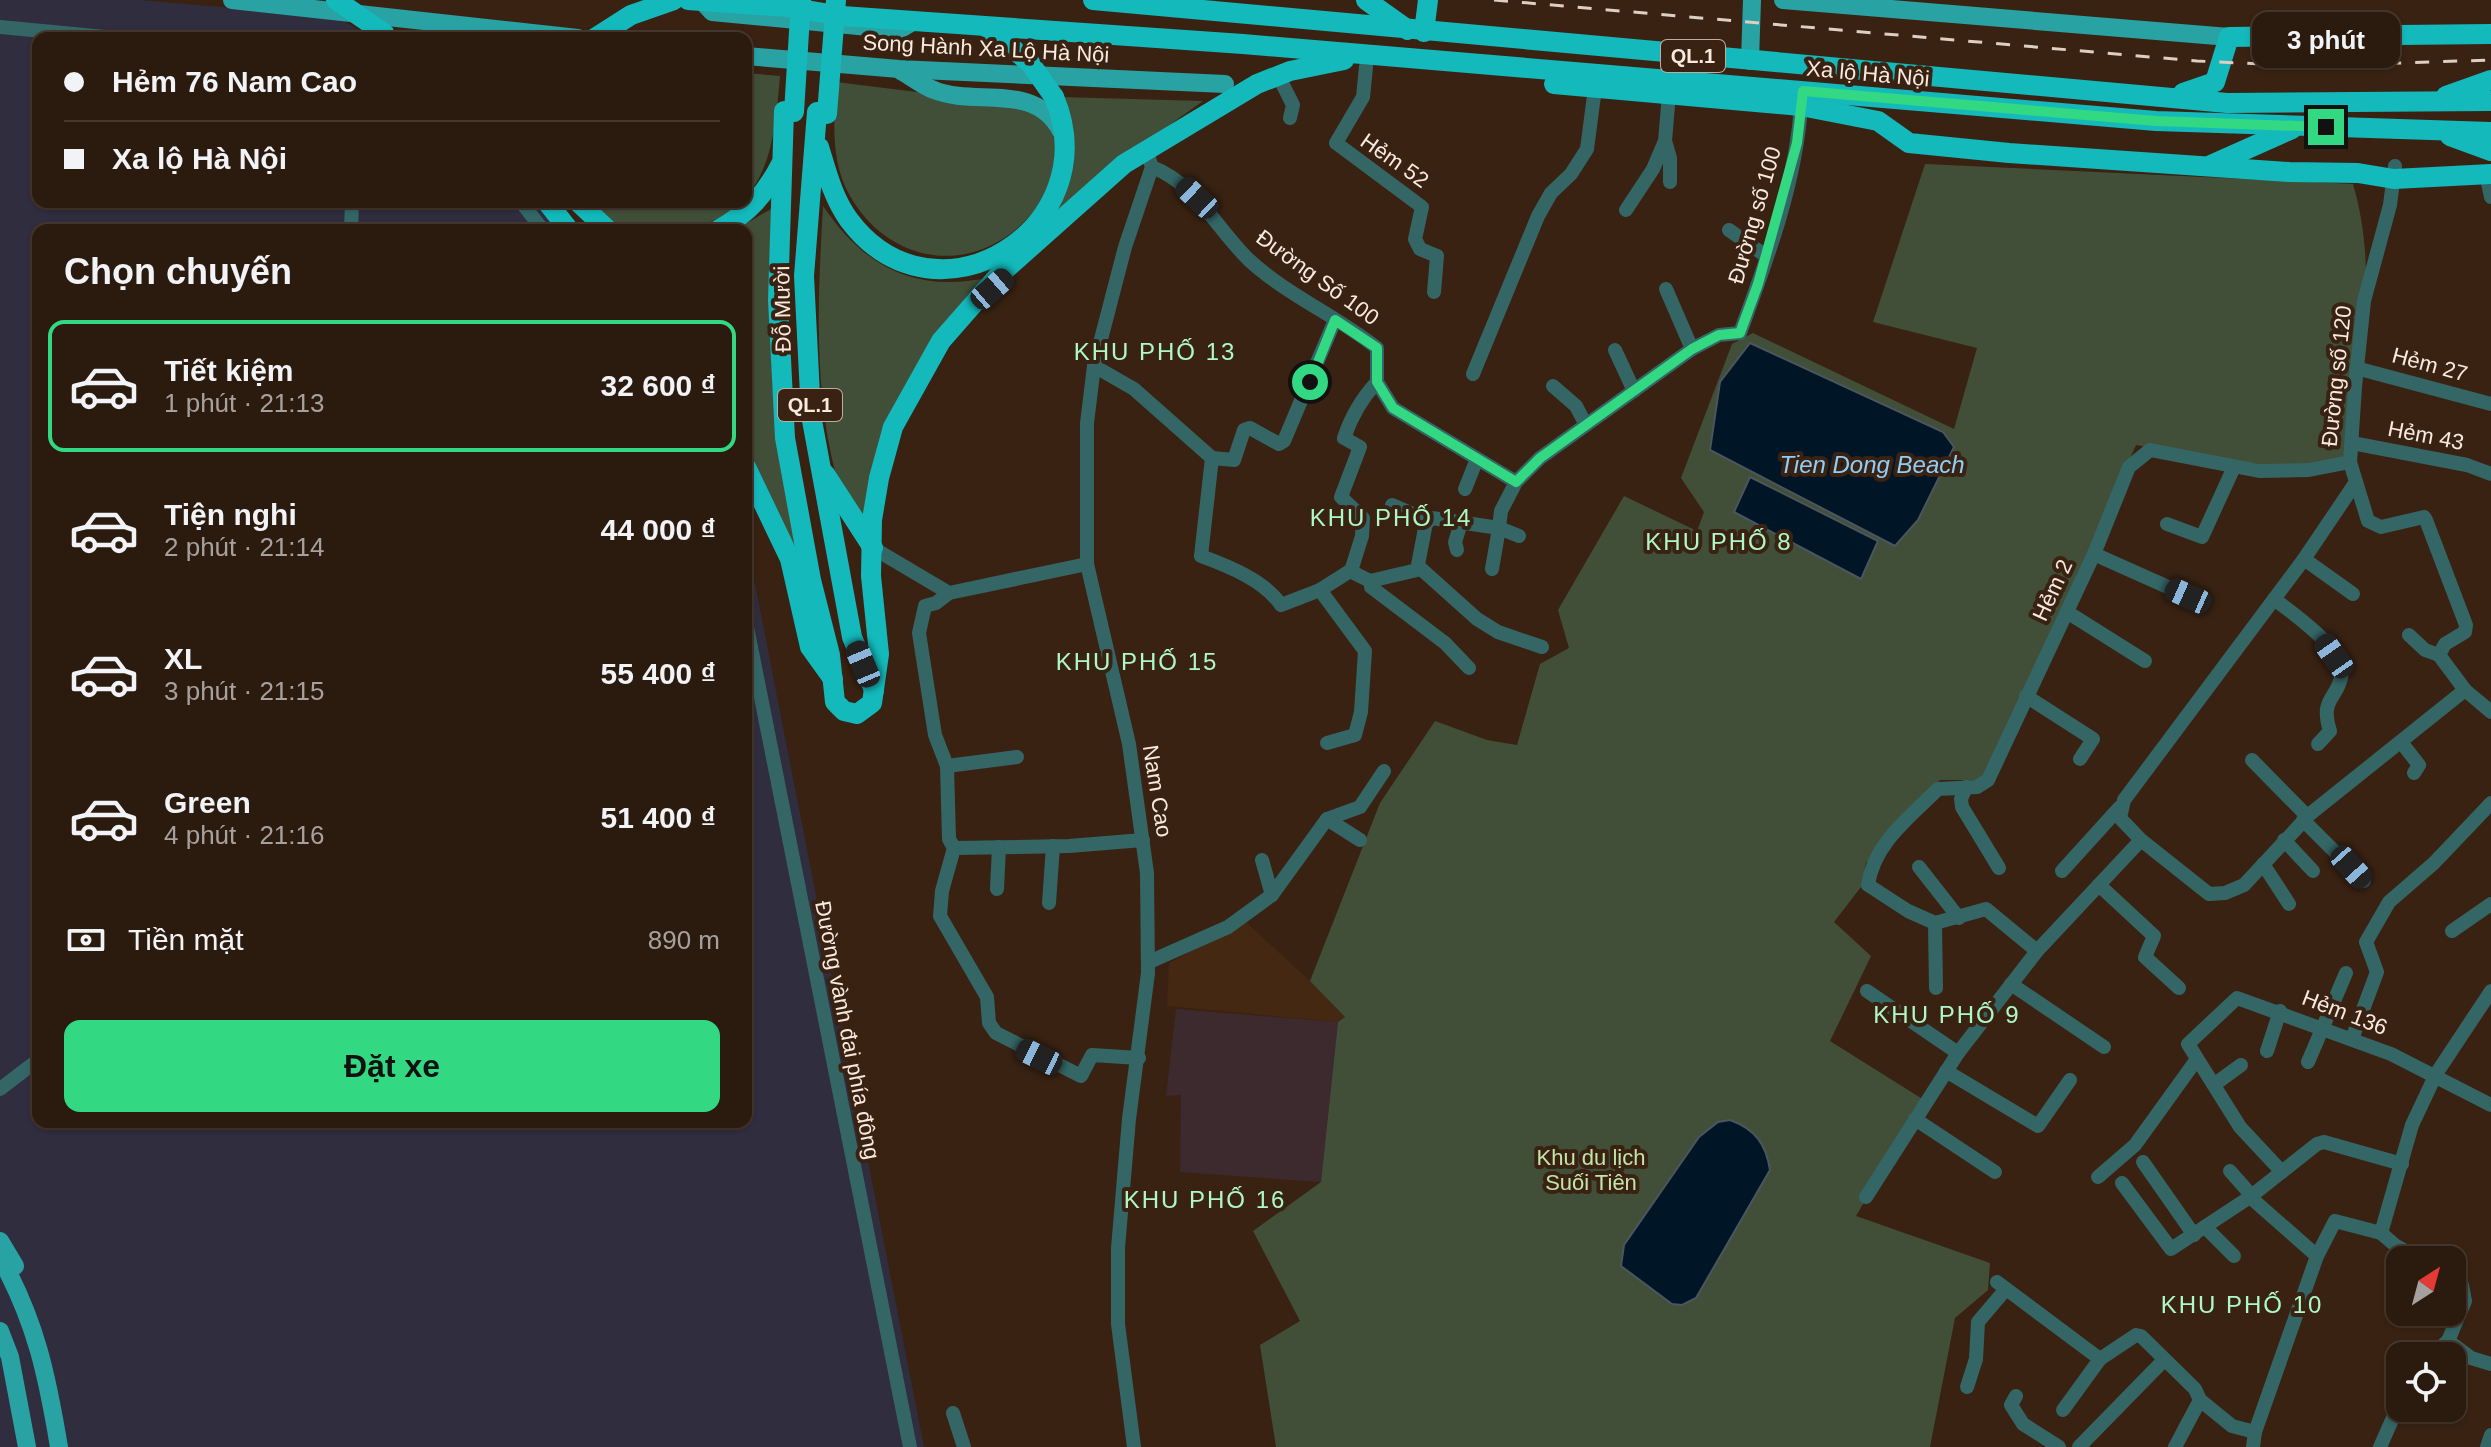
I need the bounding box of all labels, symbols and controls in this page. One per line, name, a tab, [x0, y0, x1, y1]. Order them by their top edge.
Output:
callout: 3 phút	[2252, 11, 2400, 67]
text: 3 phút	[2287, 25, 2365, 55]
street label: Song Hành Xa Lộ Hà Nội	[862, 30, 1110, 67]
road number: QL.1	[1661, 40, 1725, 72]
street label: Xa lộ Hà Nội	[1805, 56, 1931, 91]
text: Hẻm 76 Nam Cao	[112, 65, 357, 98]
route end	[2308, 109, 2344, 145]
street label: Hẻm 52	[1356, 128, 1433, 193]
text: Xa lộ Hà Nội	[112, 142, 287, 175]
street label: Đường số 100	[1723, 144, 1786, 287]
car	[1171, 173, 1223, 223]
street label: Đường Số 100	[1252, 225, 1384, 330]
text: Chọn chuyến	[64, 251, 292, 292]
car	[966, 264, 1018, 314]
street label: Đỗ Mười	[769, 265, 796, 353]
street label: Đường số 120	[2317, 304, 2356, 448]
district label: KHU PHỐ 13	[1074, 338, 1236, 365]
street label: Hẻm 27	[2389, 342, 2470, 387]
icon: car	[68, 350, 140, 422]
text: Tiết kiệm	[164, 354, 294, 387]
route start	[1292, 364, 1328, 400]
text: 32 600 ₫	[601, 369, 716, 402]
text: 1 phút · 21:13	[164, 388, 324, 418]
road number: QL.1	[778, 389, 842, 421]
street label: Hẻm 43	[2386, 416, 2466, 455]
water label: Tien Dong Beach	[1779, 451, 1965, 478]
icon: car	[68, 494, 140, 566]
text: Tiện nghi	[164, 498, 297, 531]
district label: KHU PHỐ 14	[1310, 504, 1472, 531]
text: 44 000 ₫	[601, 513, 716, 546]
district label: KHU PHỐ 8	[1645, 528, 1793, 555]
text: 2 phút · 21:14	[164, 532, 324, 562]
street label: Hẻm 2	[2027, 556, 2077, 625]
car	[2161, 575, 2215, 617]
car	[2310, 629, 2358, 683]
car	[843, 637, 883, 691]
icon: car	[68, 638, 140, 710]
text: XL	[164, 642, 202, 675]
district label: KHU PHỐ 15	[1056, 648, 1218, 675]
text: 55 400 ₫	[601, 657, 716, 690]
text: 3 phút · 21:15	[164, 676, 324, 706]
street label: Nam Cao	[1138, 743, 1177, 839]
icon: car	[68, 782, 140, 854]
text: Green	[164, 786, 251, 819]
text: 51 400 ₫	[601, 801, 716, 834]
text: 4 phút · 21:16	[164, 820, 324, 850]
car	[2326, 841, 2376, 893]
street label: Đường vành đai phía đông	[810, 899, 885, 1161]
icon: cash	[64, 918, 108, 962]
text: Tiền mặt	[128, 923, 244, 956]
text: 890 m	[648, 925, 720, 955]
street label: Hẻm 136	[2299, 985, 2391, 1040]
district label: KHU PHỐ 9	[1873, 1001, 2021, 1028]
button: Đặt xe	[64, 1020, 720, 1112]
car	[1012, 1036, 1066, 1078]
park label: Khu du lịch Suối Tiên	[1537, 1145, 1645, 1195]
district label: KHU PHỐ 16	[1124, 1186, 1286, 1213]
north arrow	[2386, 1246, 2466, 1326]
map controls	[2386, 1246, 2466, 1422]
district label: KHU PHỐ 10	[2161, 1291, 2323, 1318]
button: locate	[2386, 1342, 2466, 1422]

